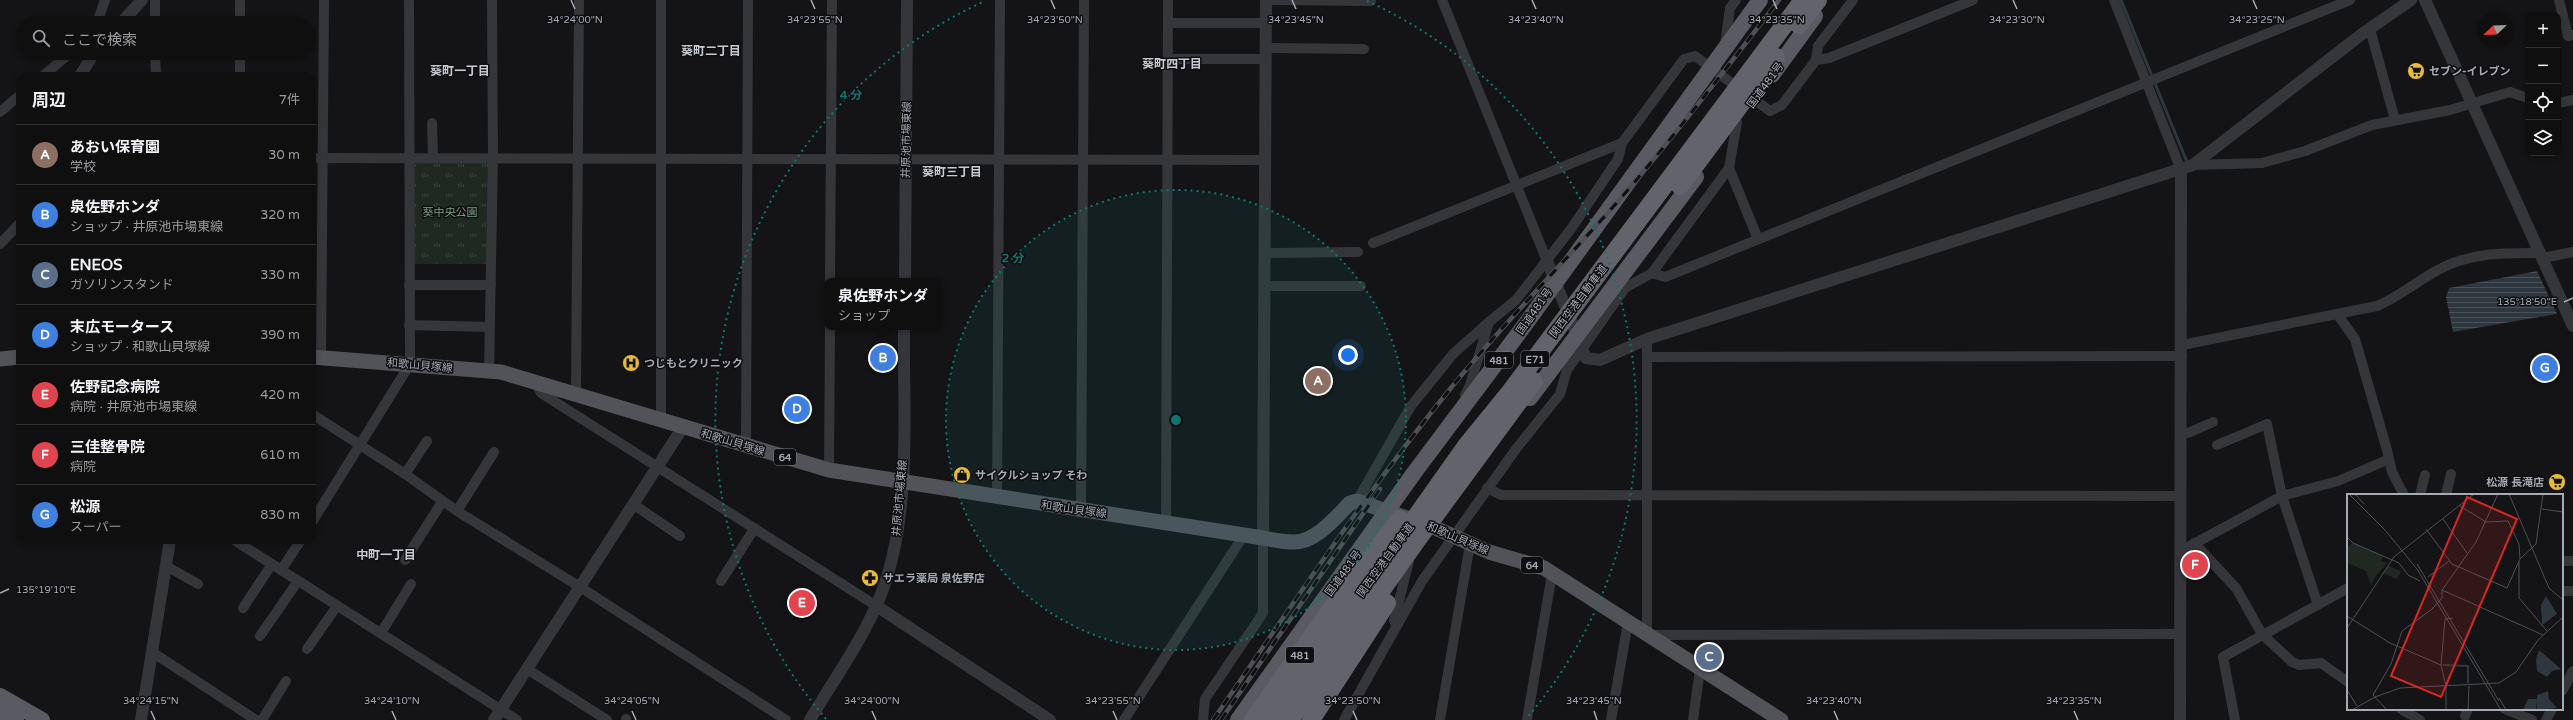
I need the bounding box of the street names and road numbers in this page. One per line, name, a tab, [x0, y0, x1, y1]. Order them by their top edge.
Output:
street label: 国道481号	[1744, 60, 1786, 111]
street label: 井原池市場東線	[899, 101, 914, 179]
street label: 関西空港自動車道	[1547, 262, 1610, 340]
street label: 国道481号	[1514, 286, 1555, 337]
road number: E71	[1521, 351, 1549, 367]
road number: 481	[1485, 352, 1513, 368]
street label: 和歌山貝塚線	[387, 356, 453, 375]
street label: 和歌山貝塚線	[699, 427, 766, 458]
road number: 64	[774, 449, 796, 465]
street label: 井原池市場東線	[890, 459, 909, 537]
street label: 和歌山貝塚線	[1040, 498, 1108, 521]
street label: 和歌山貝塚線	[1425, 520, 1491, 557]
street label: 関西空港自動車道	[1354, 521, 1417, 600]
street label: 国道481号	[1322, 548, 1364, 599]
road number: 64	[1521, 557, 1543, 573]
road number: 481	[1286, 647, 1314, 663]

